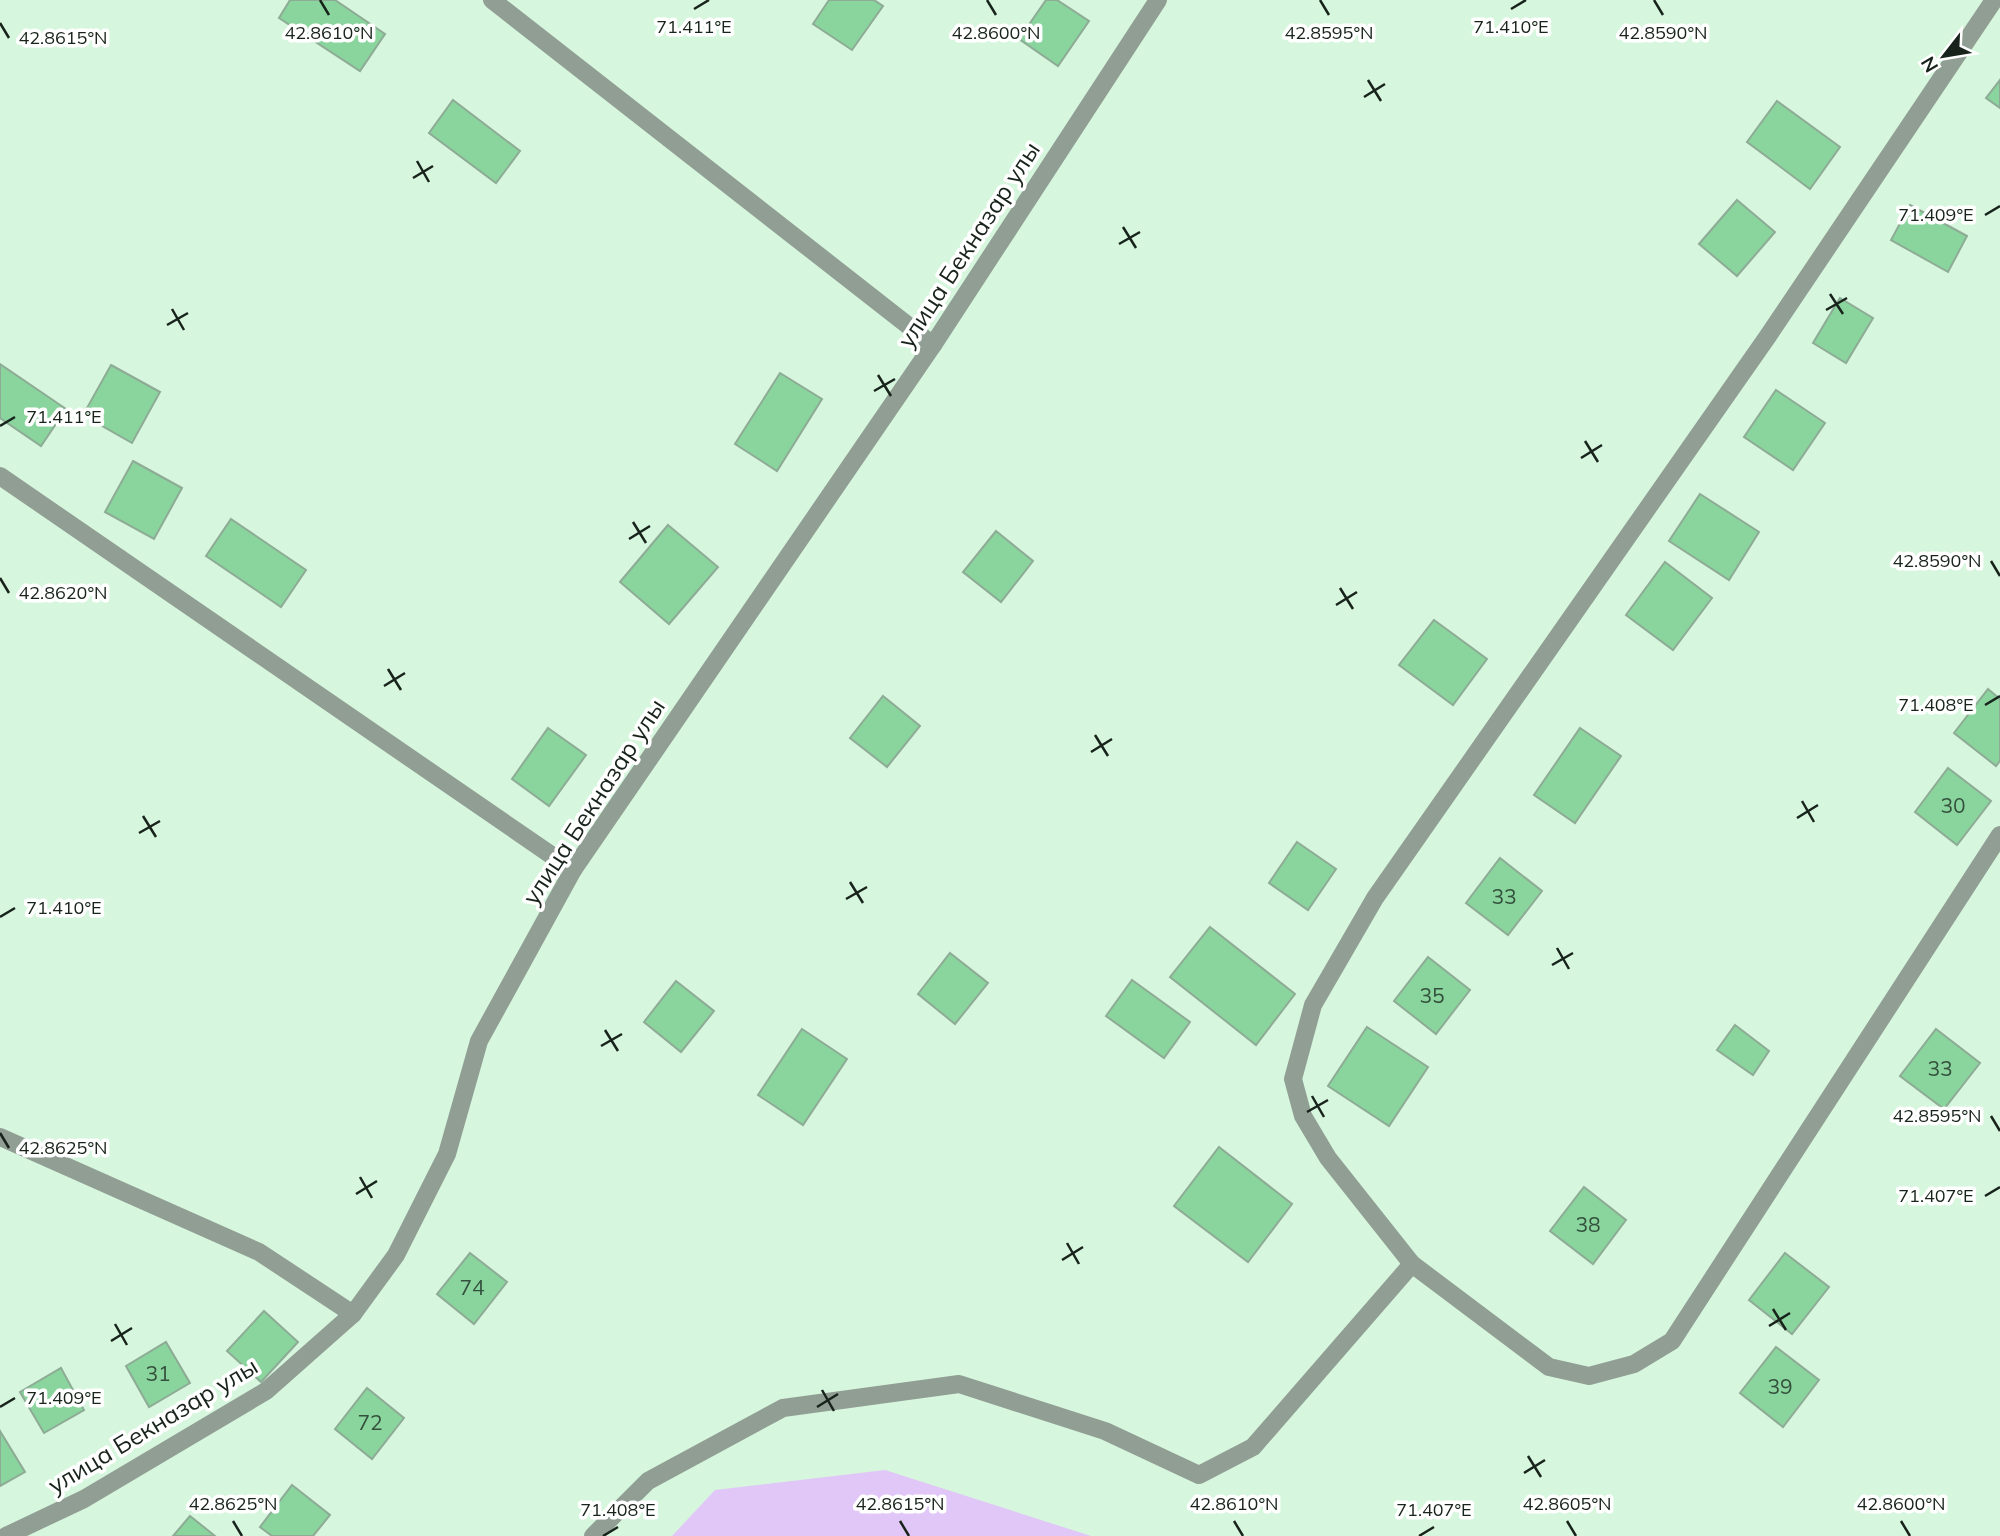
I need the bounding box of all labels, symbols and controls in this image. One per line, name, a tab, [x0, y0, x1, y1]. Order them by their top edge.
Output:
text: 71.411°E	[656, 15, 732, 38]
text: 71.410°E	[1473, 15, 1549, 38]
text: 42.8610°N	[284, 21, 374, 44]
text: 42.8600°N	[951, 21, 1041, 44]
text: 42.8595°N	[1284, 21, 1374, 44]
text: 42.8590°N	[1618, 21, 1708, 44]
north arrow	[1909, 21, 1979, 91]
text: 42.8615°N	[18, 26, 108, 49]
text: N	[1915, 52, 1943, 77]
street label: улица Бекназар улы	[890, 136, 1046, 353]
text: 71.409°E	[1898, 203, 1974, 226]
text: 71.411°E	[26, 405, 102, 428]
text: 42.8590°N	[1892, 549, 1982, 572]
text: 42.8620°N	[18, 581, 108, 604]
street label: улица Бекназар улы	[515, 693, 671, 910]
text: 71.408°E	[1898, 693, 1974, 716]
house number: 30	[1940, 792, 1966, 818]
house number: 33	[1491, 883, 1517, 909]
text: 71.410°E	[26, 896, 102, 919]
house number: 35	[1419, 982, 1445, 1008]
house number: 33	[1927, 1055, 1953, 1081]
text: 42.8595°N	[1892, 1104, 1982, 1127]
text: 42.8625°N	[18, 1136, 108, 1159]
text: 71.407°E	[1898, 1184, 1974, 1207]
house number: 38	[1575, 1211, 1601, 1237]
house number: 74	[459, 1274, 485, 1300]
street label: улица Бекназар улы	[42, 1351, 263, 1500]
house number: 31	[145, 1360, 171, 1386]
house number: 39	[1767, 1373, 1793, 1399]
text: 71.409°E	[26, 1386, 102, 1409]
house number: 72	[357, 1409, 383, 1435]
text: 42.8625°N	[188, 1492, 278, 1515]
text: 42.8615°N	[855, 1492, 945, 1515]
text: 42.8610°N	[1189, 1492, 1279, 1515]
text: 42.8605°N	[1522, 1492, 1612, 1515]
text: 42.8600°N	[1856, 1492, 1946, 1515]
text: 71.408°E	[580, 1498, 656, 1521]
text: 71.407°E	[1396, 1498, 1472, 1521]

